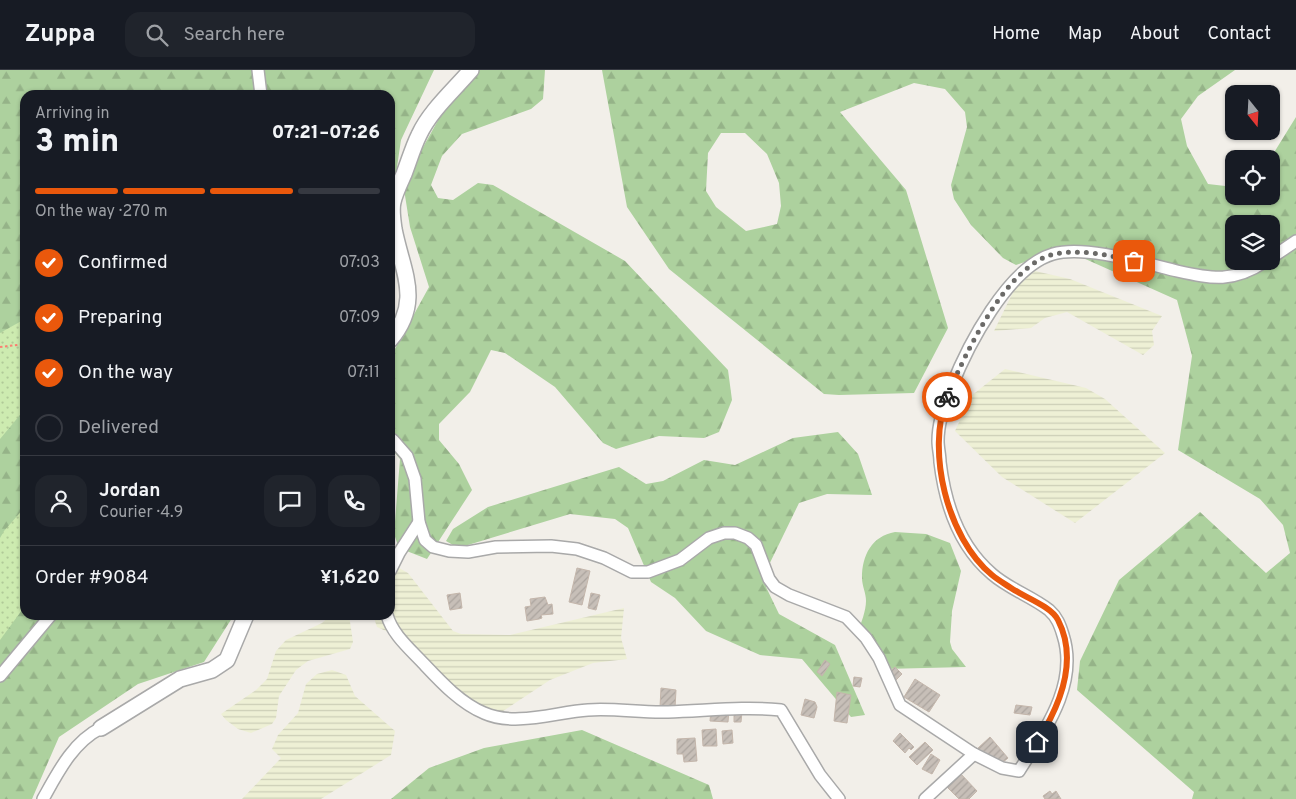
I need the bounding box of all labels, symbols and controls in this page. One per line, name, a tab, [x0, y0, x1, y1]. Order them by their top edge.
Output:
search box	[125, 12, 475, 57]
text: Zuppa	[25, 20, 95, 50]
icon: search	[143, 21, 171, 49]
text: Search here	[183, 23, 285, 47]
text: Home	[992, 23, 1040, 46]
text: Map	[1068, 23, 1102, 46]
text: About	[1130, 23, 1179, 46]
text: Contact	[1207, 23, 1271, 46]
north arrow	[1225, 85, 1280, 140]
map controls	[1225, 85, 1280, 270]
text: Arriving in	[35, 104, 110, 124]
text: 07:21–07:26	[272, 121, 380, 145]
text: 3 min	[35, 123, 119, 163]
button: locate	[1225, 150, 1280, 205]
text: On the way · 270 m	[35, 202, 168, 222]
button: layers	[1225, 215, 1280, 270]
pin	[1113, 240, 1155, 282]
icon: bag	[1120, 247, 1148, 275]
icon: check	[35, 249, 63, 277]
text: Confirmed	[78, 251, 168, 275]
text: 07:03	[339, 253, 380, 273]
icon: check	[35, 304, 63, 332]
text: Preparing	[78, 306, 162, 330]
text: 07:09	[339, 308, 380, 328]
icon: check	[35, 359, 63, 387]
text: On the way	[78, 361, 173, 385]
text: 07:11	[347, 363, 380, 383]
courier	[922, 372, 972, 422]
icon: bike	[933, 383, 961, 411]
text: Delivered	[78, 416, 159, 440]
button: person	[35, 475, 87, 527]
button: chat	[264, 475, 316, 527]
button: phone	[328, 475, 380, 527]
text: Jordan	[99, 479, 161, 503]
text: Courier · 4.9	[99, 503, 183, 523]
text: Order #9084	[35, 566, 149, 590]
text: ¥1,620	[320, 566, 380, 590]
pin	[1016, 721, 1058, 763]
icon: home	[1023, 728, 1051, 756]

